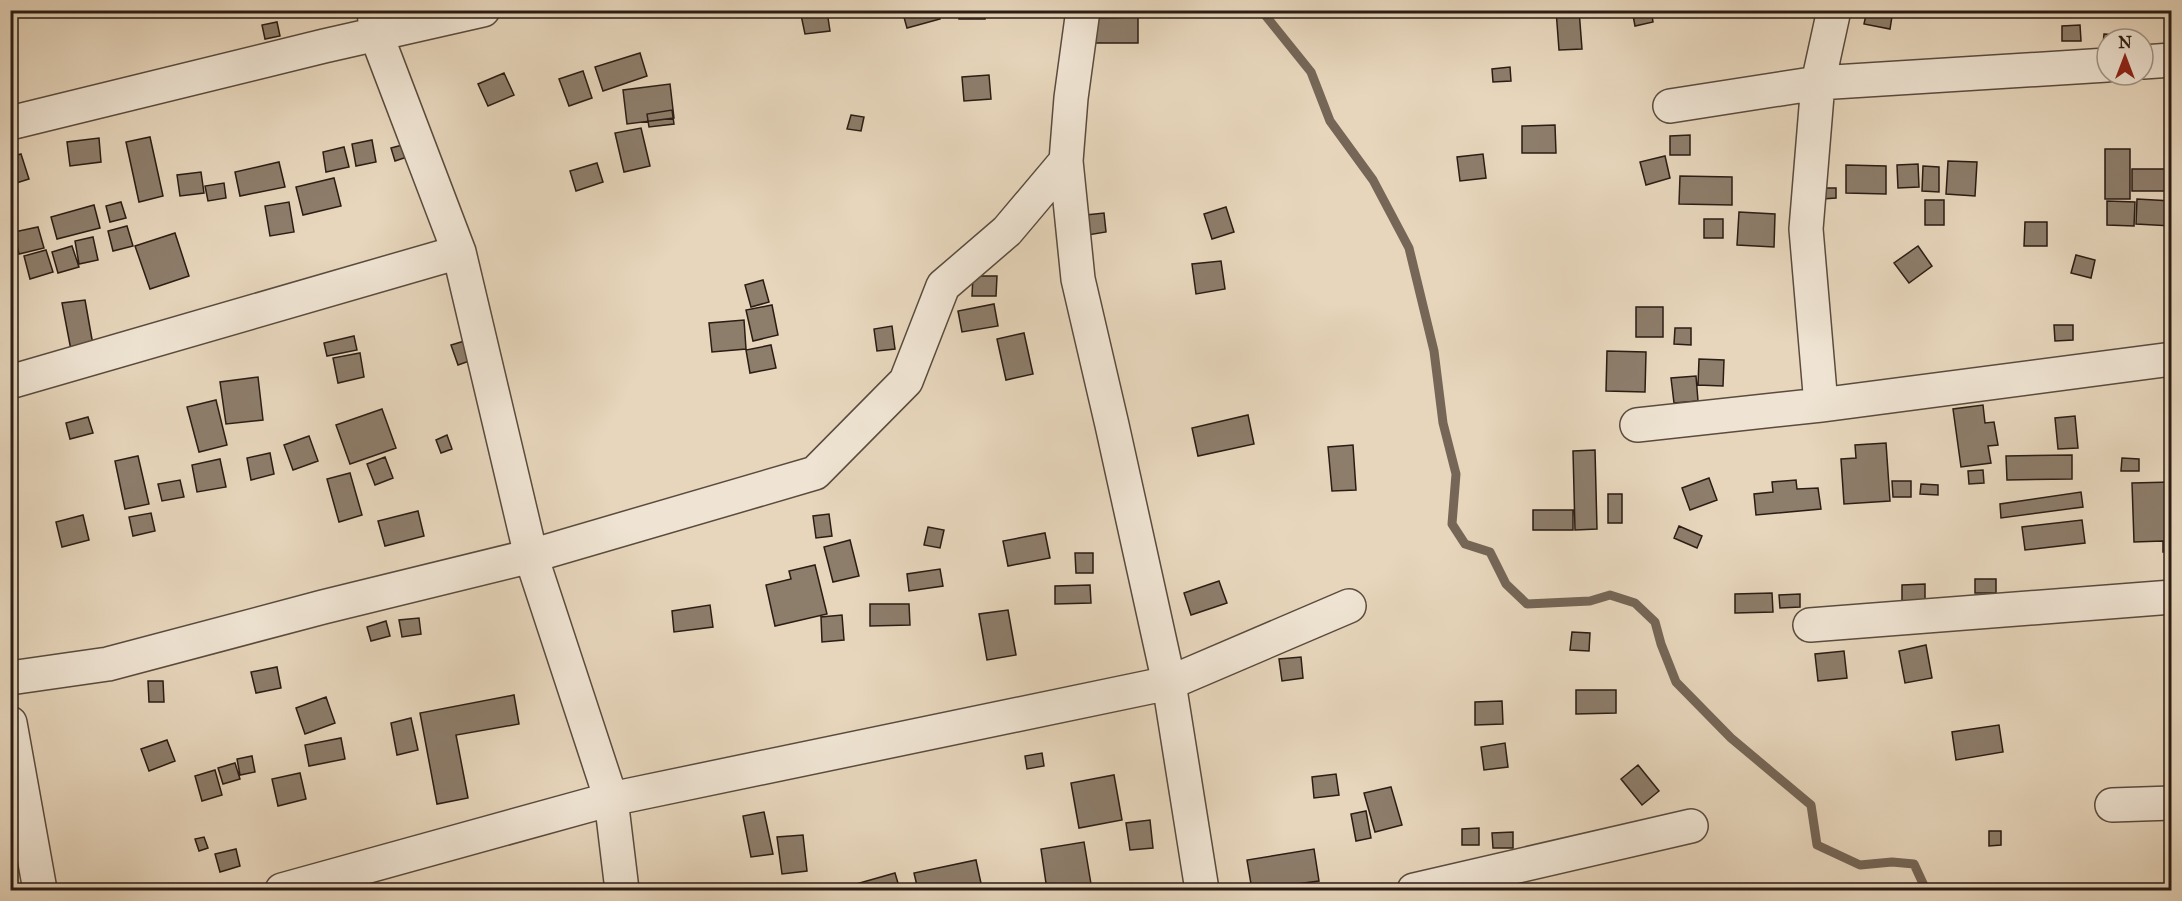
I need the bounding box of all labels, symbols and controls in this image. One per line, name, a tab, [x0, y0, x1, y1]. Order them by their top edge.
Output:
north arrow	[2095, 27, 2155, 87]
text: N	[2118, 33, 2132, 52]

